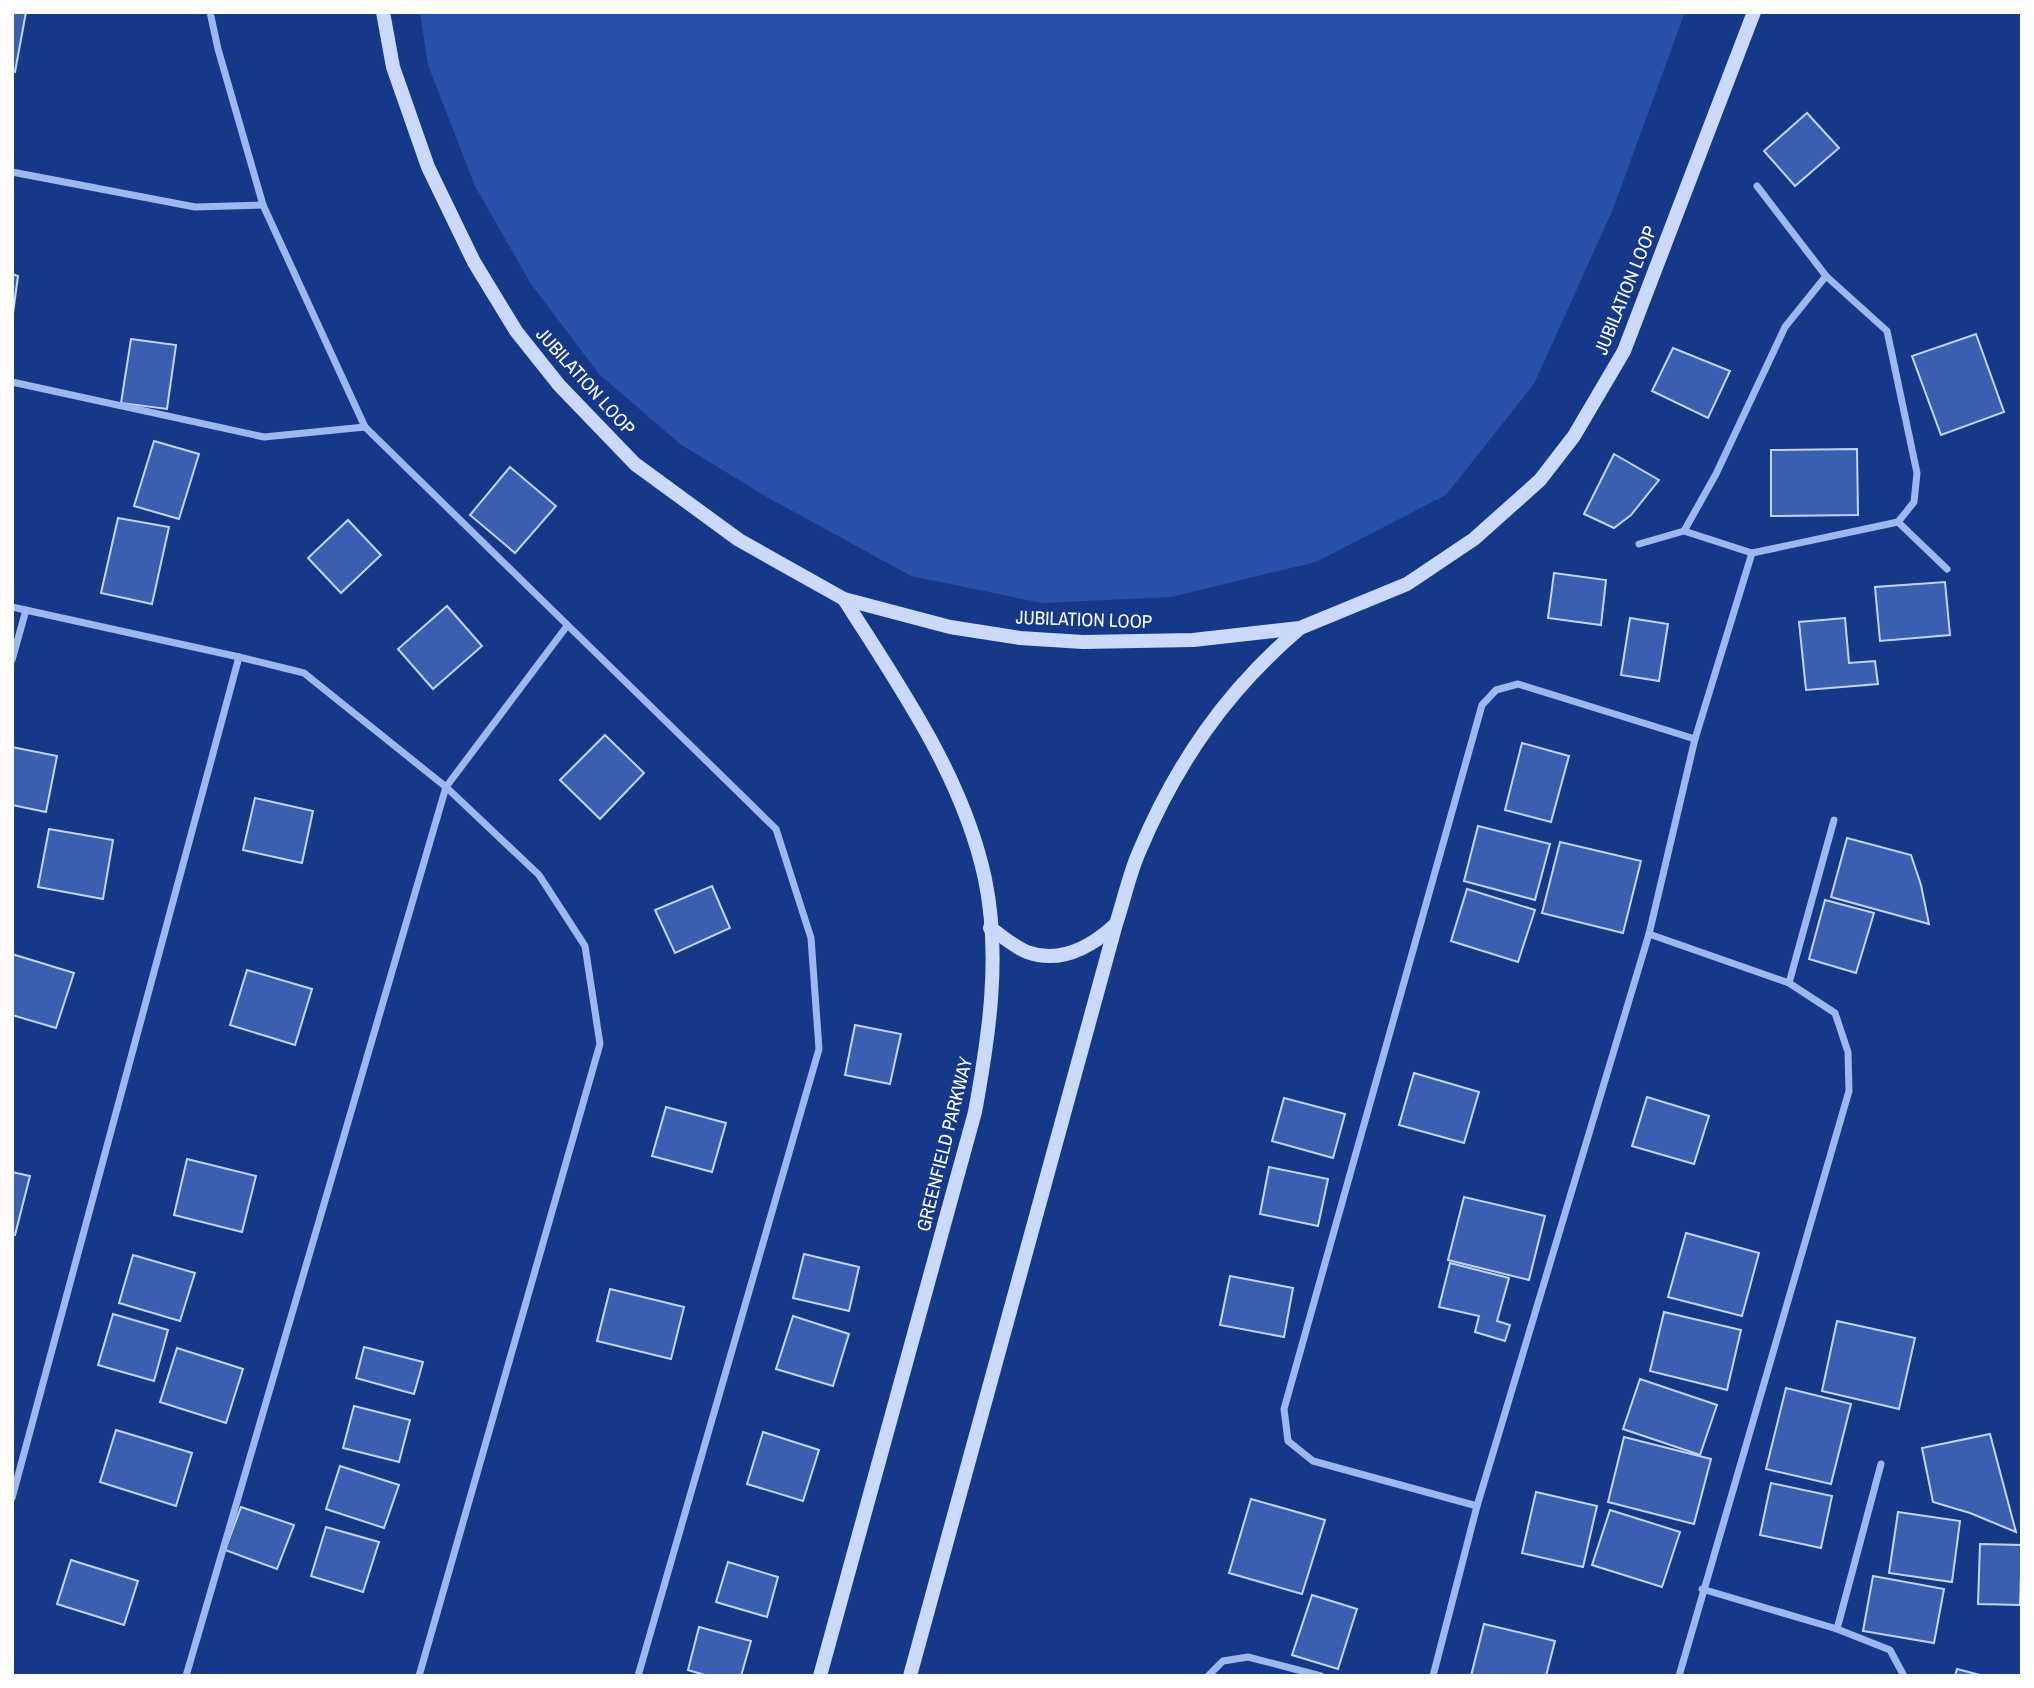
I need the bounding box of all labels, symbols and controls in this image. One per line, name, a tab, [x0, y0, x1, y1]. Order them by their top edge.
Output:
street label: JUBILATION LOOP	[1587, 222, 1663, 358]
street label: JUBILATION LOOP	[531, 322, 641, 440]
street label: JUBILATION LOOP	[1015, 604, 1153, 634]
street label: GREENFIELD PARKWAY	[910, 1053, 978, 1234]

